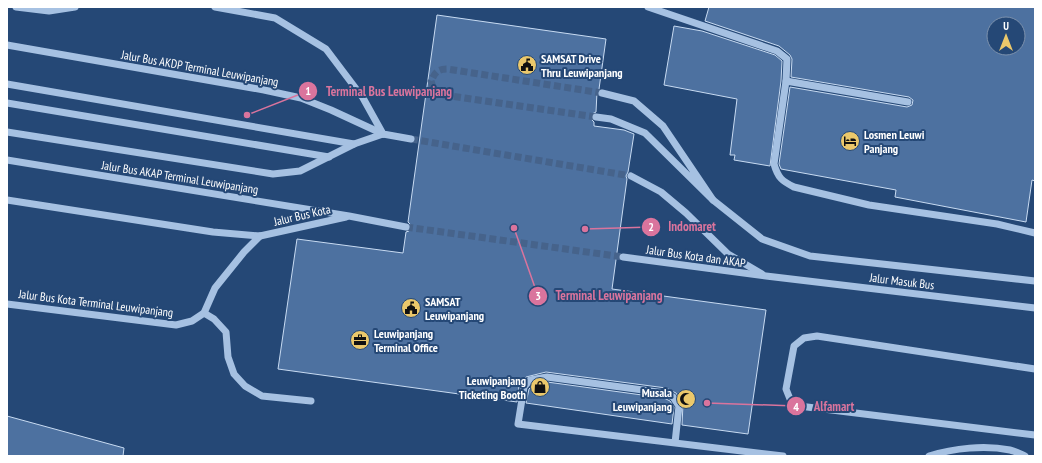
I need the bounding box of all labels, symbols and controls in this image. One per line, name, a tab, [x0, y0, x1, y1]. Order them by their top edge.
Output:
north arrow	[986, 16, 1026, 56]
text: U	[1003, 19, 1009, 33]
street label: Jalur Bus AKDP Terminal Leuwipanjang	[119, 47, 280, 89]
place label: SAMSAT Drive Thru Leuwipanjang	[541, 51, 623, 80]
public building icon: SAMSAT Drive Thru Leuwipanjang	[516, 54, 538, 76]
callout: Terminal Bus Leuwipanjang	[298, 78, 461, 103]
text: 1	[305, 83, 311, 98]
text: Terminal Bus Leuwipanjang	[326, 83, 452, 100]
place label: Losmen Leuwi Panjang	[864, 127, 925, 156]
hotel icon: Losmen Leuwi Panjang	[839, 130, 861, 152]
street label: Jalur Bus AKAP Terminal Leuwipanjang	[100, 157, 259, 197]
street label: Jalur Bus Kota	[271, 201, 332, 229]
callout: Indomaret	[641, 214, 724, 239]
text: Indomaret	[668, 218, 716, 235]
text: 2	[648, 219, 654, 234]
street label: Jalur Bus Kota dan AKAP	[644, 241, 747, 270]
street label: Jalur Masuk Bus	[868, 269, 935, 292]
callout: Terminal Leuwipanjang	[528, 283, 671, 308]
street label: Jalur Bus Kota Terminal Leuwipanjang	[17, 286, 174, 320]
text: Terminal Leuwipanjang	[556, 287, 663, 304]
text: 3	[535, 288, 541, 303]
place label: SAMSAT Leuwipanjang	[425, 294, 484, 323]
public building icon: SAMSAT Leuwipanjang	[400, 297, 422, 319]
place label: Leuwipanjang Terminal Office	[374, 326, 438, 355]
office icon: Leuwipanjang Terminal Office	[349, 329, 371, 351]
place label: Leuwipanjang Ticketing Booth	[459, 373, 526, 402]
shop icon: Leuwipanjang Ticketing Booth	[529, 376, 551, 398]
place label: Musala Leuwipanjang	[613, 385, 672, 414]
mosque icon: Musala Leuwipanjang	[675, 388, 697, 410]
callout: Alfamart	[786, 394, 862, 419]
text: Alfamart	[813, 398, 854, 415]
text: 4	[793, 399, 799, 414]

